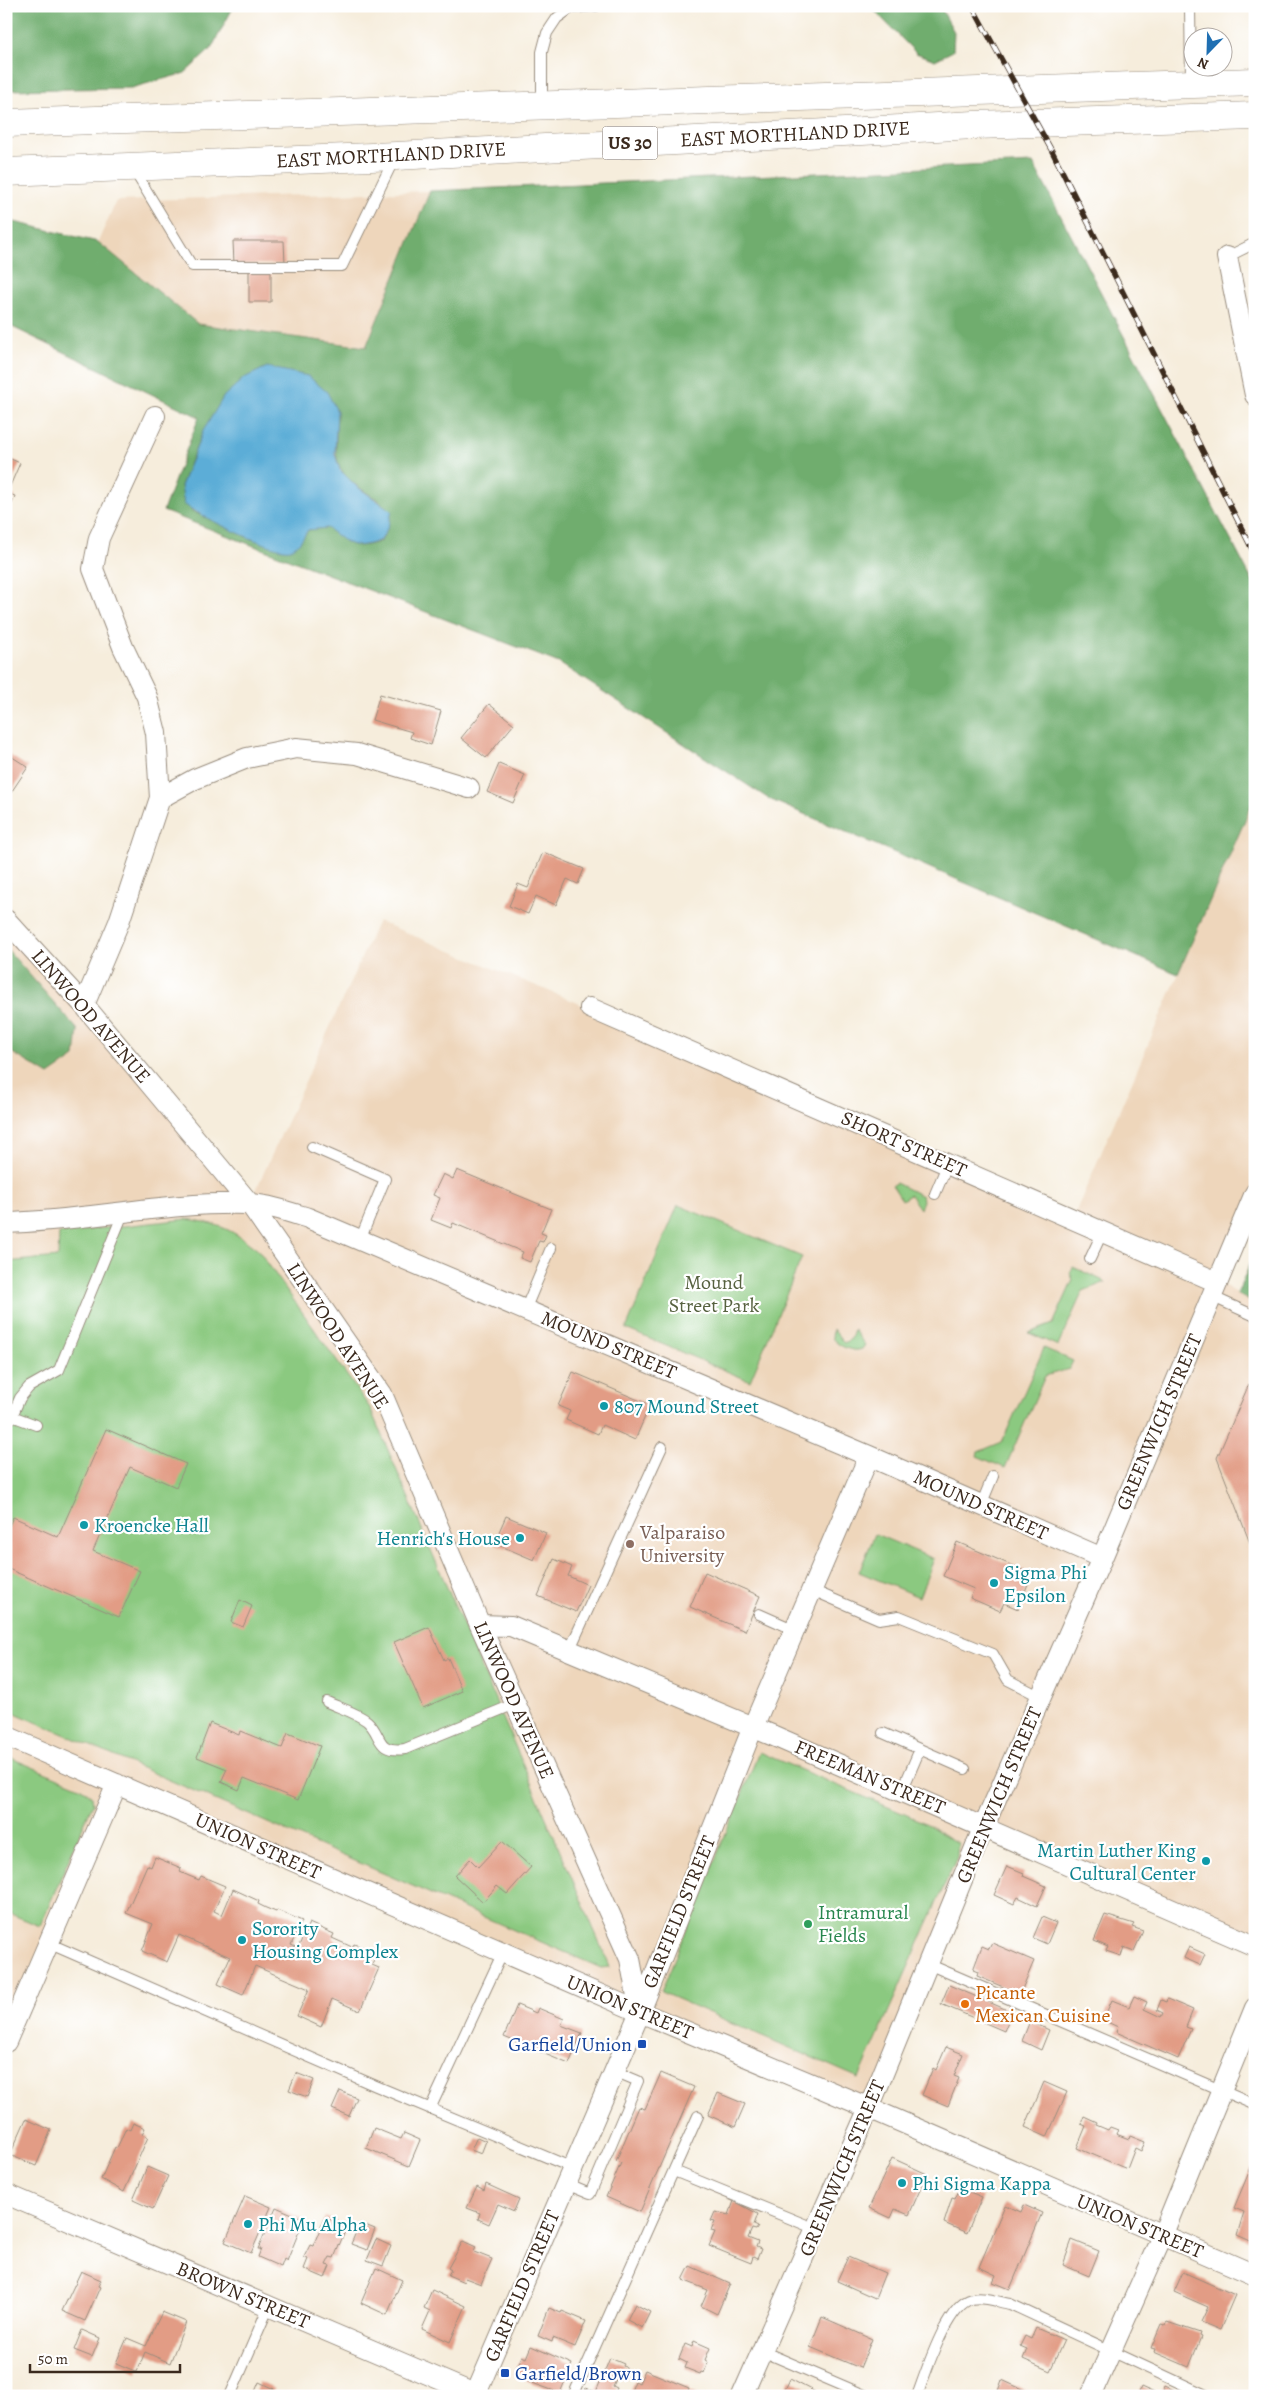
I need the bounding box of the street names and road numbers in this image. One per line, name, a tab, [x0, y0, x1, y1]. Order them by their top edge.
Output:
street label: EAST MORTHLAND DRIVE	[679, 114, 911, 154]
road number: US 30	[602, 126, 658, 160]
street label: EAST MORTHLAND DRIVE	[275, 135, 507, 175]
street label: LINWOOD AVENUE	[25, 943, 157, 1089]
street label: SHORT STREET	[837, 1104, 971, 1184]
street label: LINWOOD AVENUE	[280, 1257, 396, 1415]
street label: MOUND STREET	[537, 1304, 681, 1386]
street label: GREENWICH STREET	[1110, 1330, 1208, 1514]
street label: MOUND STREET	[909, 1463, 1053, 1547]
street label: LINWOOD AVENUE	[467, 1617, 561, 1783]
street label: GREENWICH STREET	[950, 1703, 1048, 1887]
street label: FREEMAN STREET	[790, 1733, 950, 1821]
street label: UNION STREET	[191, 1806, 326, 1886]
street label: GARFIELD STREET	[636, 1832, 722, 1992]
street label: UNION STREET	[562, 1968, 698, 2046]
street label: GREENWICH STREET	[793, 2076, 891, 2260]
street label: UNION STREET	[1072, 2187, 1208, 2265]
street label: GARFIELD STREET	[478, 2206, 566, 2366]
street label: BROWN STREET	[172, 2255, 314, 2335]

